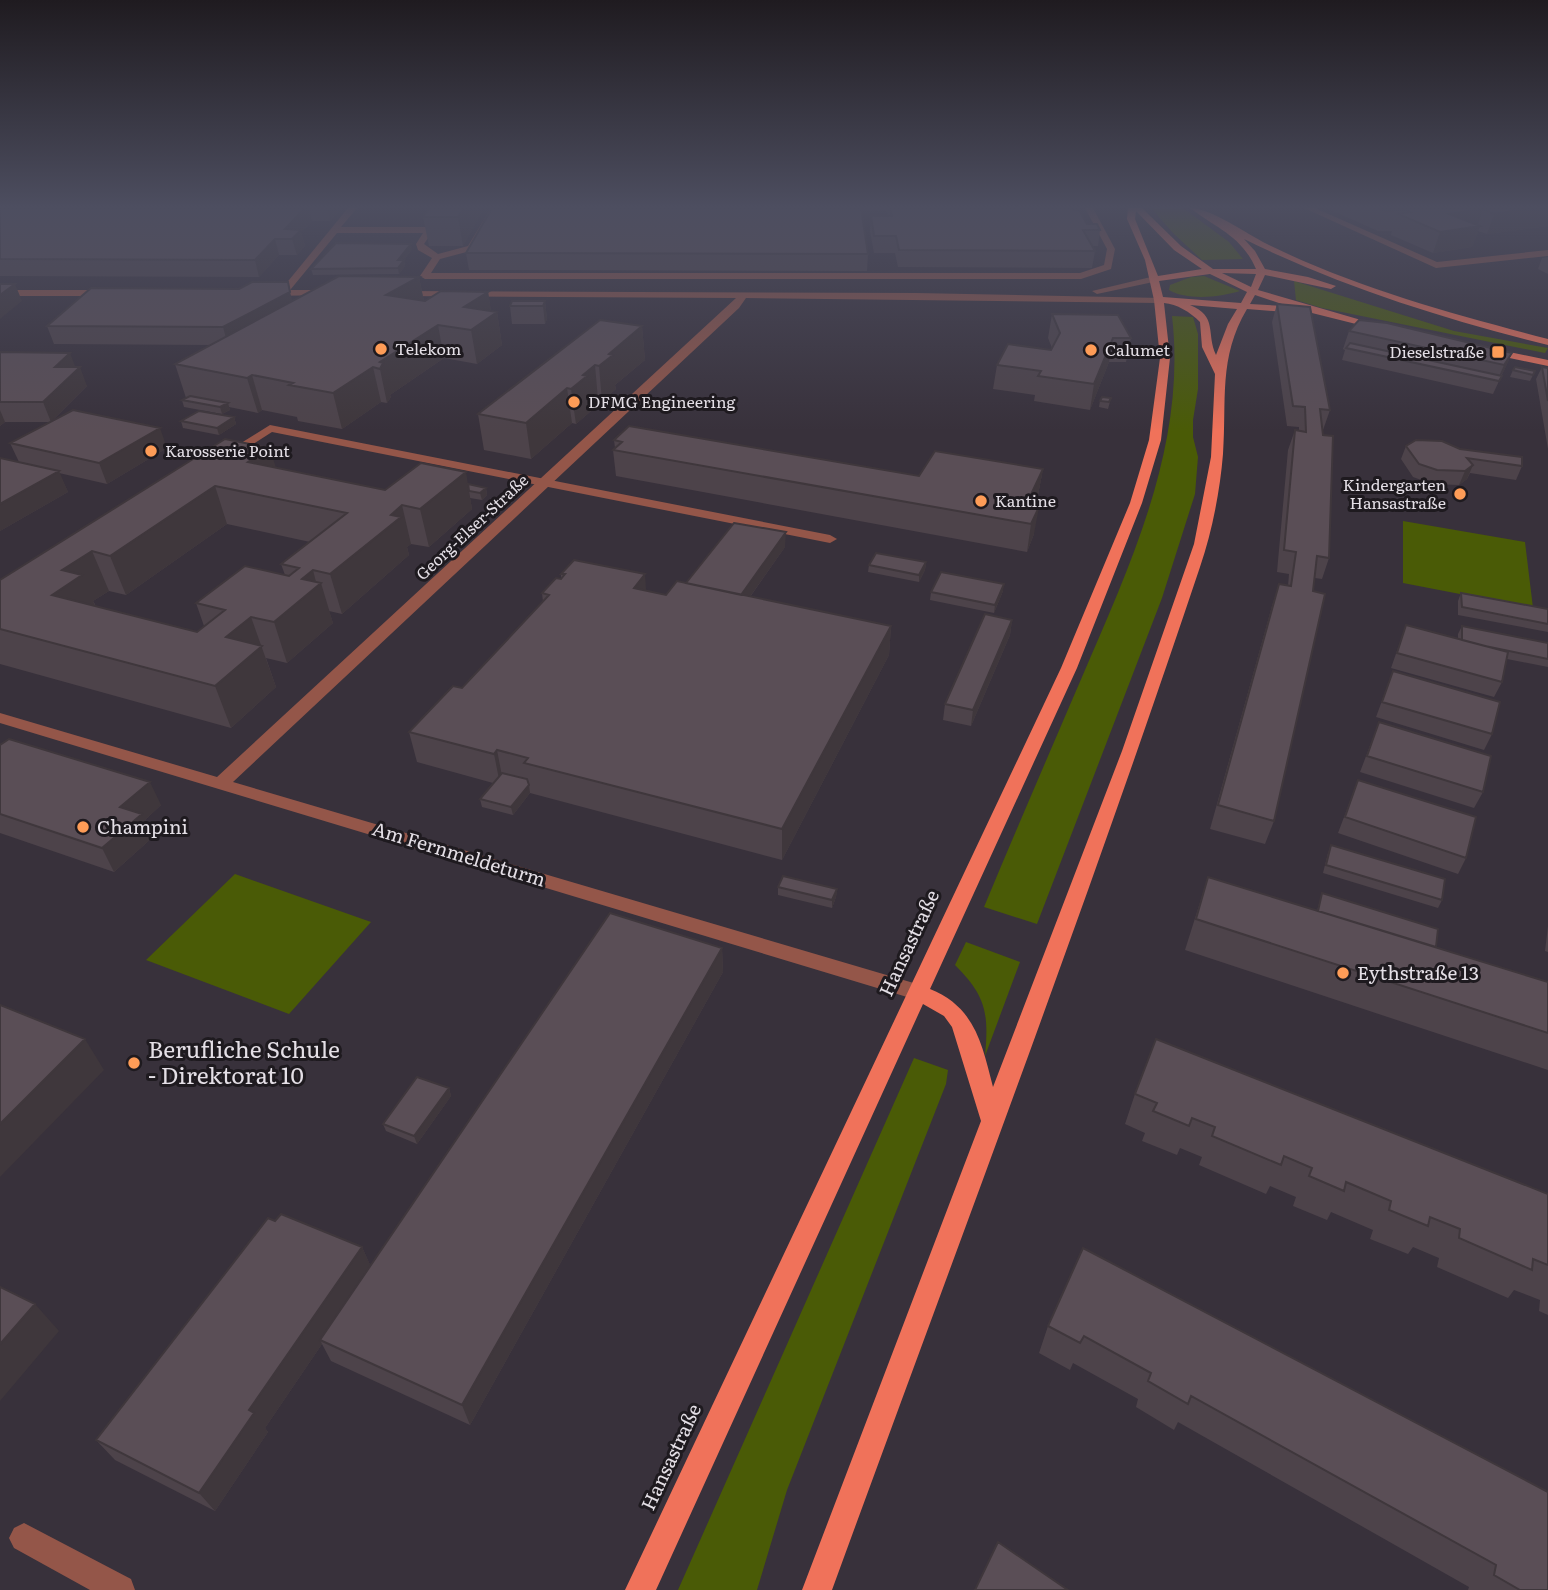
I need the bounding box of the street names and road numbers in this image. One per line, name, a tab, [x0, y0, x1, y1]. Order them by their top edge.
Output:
street label: Georg-Elser-Straße	[410, 468, 533, 585]
street label: Am Fernmeldeturm	[369, 813, 549, 893]
street label: Hansastraße	[871, 885, 945, 1000]
street label: Hansastraße	[633, 1399, 707, 1514]

